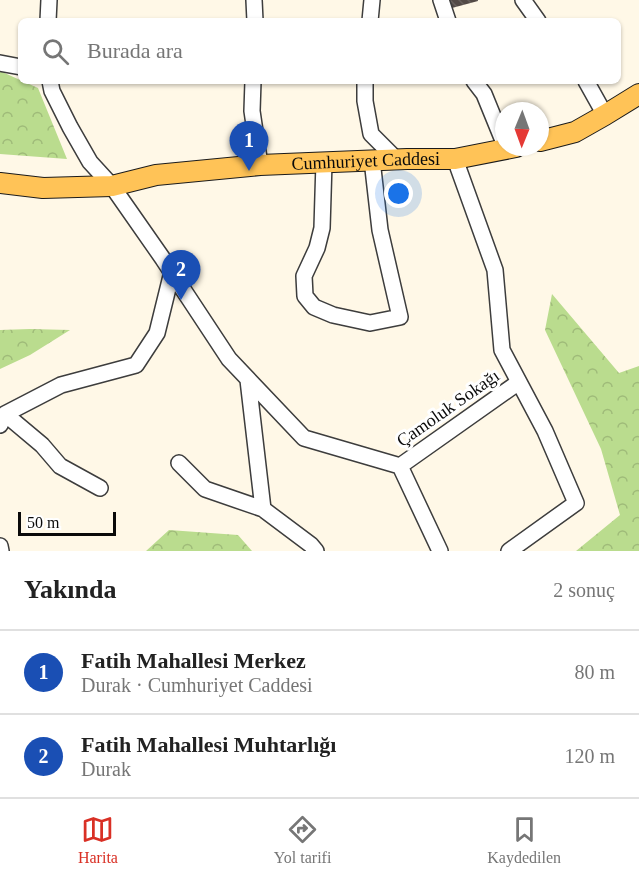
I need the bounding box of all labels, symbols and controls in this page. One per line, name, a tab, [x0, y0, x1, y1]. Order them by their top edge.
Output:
search box	[18, 18, 621, 84]
icon: search	[39, 35, 72, 68]
text: Burada ara	[87, 38, 183, 63]
north arrow	[495, 102, 549, 156]
pin: 1	[230, 122, 268, 171]
street label: Cumhuriyet Caddesi	[291, 149, 440, 174]
your location	[384, 179, 413, 208]
pin: 2	[162, 250, 201, 300]
street label: Çamoluk Sokağı	[393, 365, 503, 451]
scale bar	[18, 509, 116, 536]
text: 50 m	[27, 514, 59, 531]
text: Yakında	[24, 575, 117, 604]
text: 2 sonuç	[553, 579, 615, 601]
text: Fatih Mahallesi Merkez	[81, 648, 306, 673]
text: 1	[39, 661, 49, 683]
text: 80 m	[574, 661, 615, 683]
text: Durak · Cumhuriyet Caddesi	[81, 674, 313, 696]
text: Fatih Mahallesi Muhtarlığı	[81, 732, 336, 757]
text: 2	[39, 745, 49, 767]
text: 120 m	[564, 745, 615, 767]
text: Durak	[81, 758, 131, 780]
tab: Harita	[78, 813, 118, 867]
tab: Yol tarifi	[274, 813, 331, 867]
tab: Kaydedilen	[487, 813, 561, 867]

